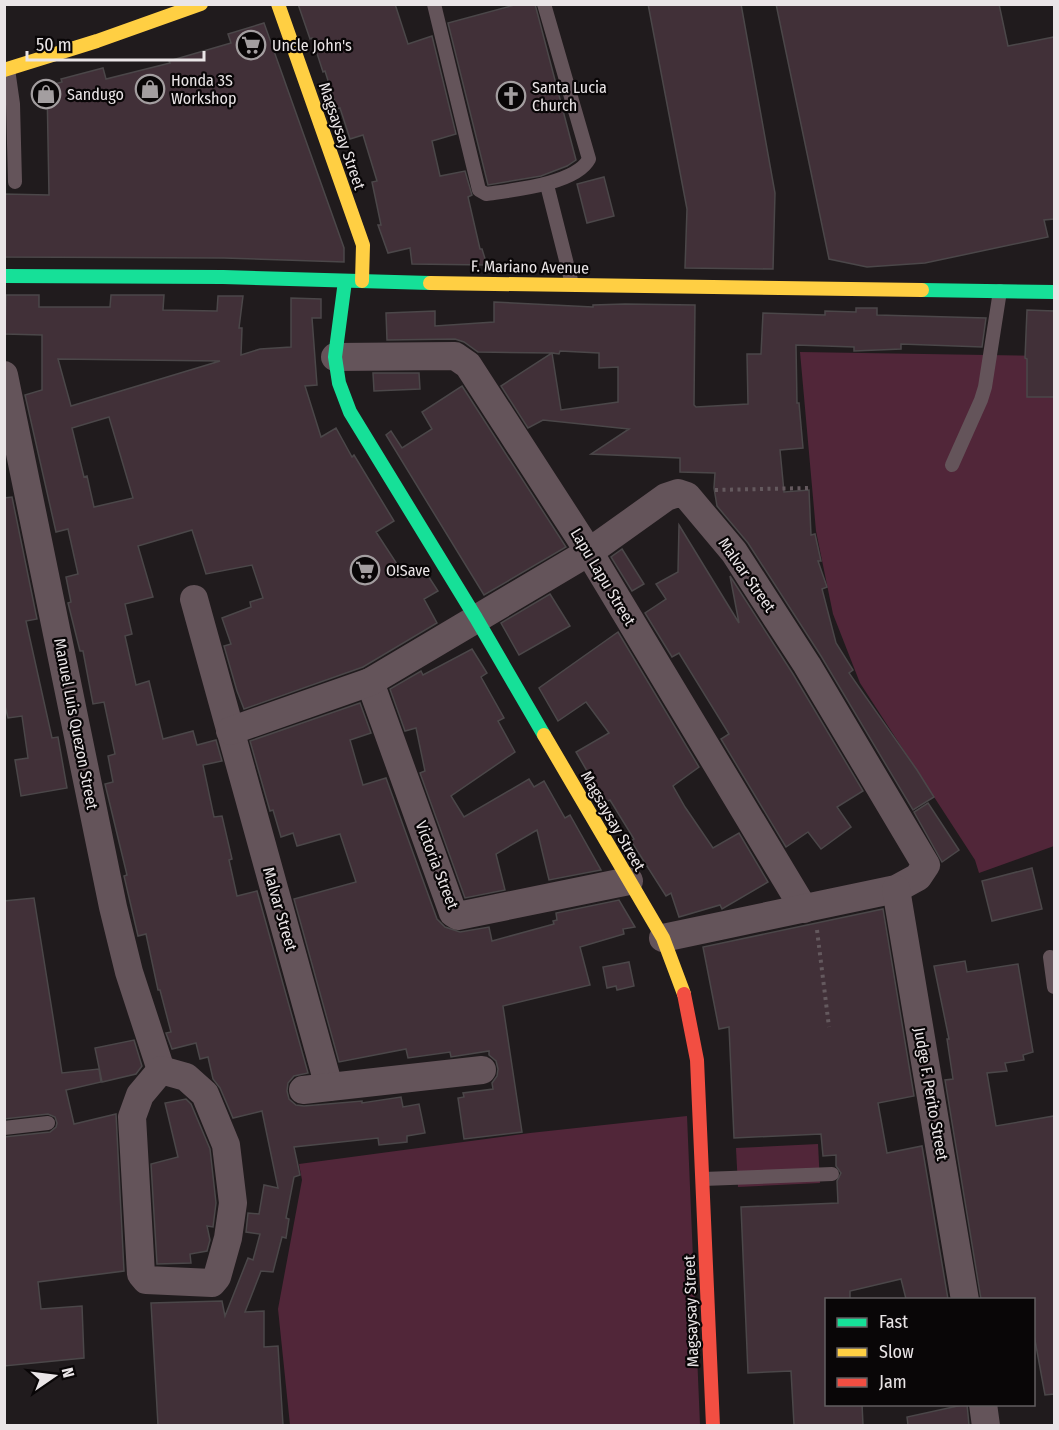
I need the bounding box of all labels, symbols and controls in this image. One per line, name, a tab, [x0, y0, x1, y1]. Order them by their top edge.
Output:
scale bar	[27, 24, 204, 62]
supermarket icon: Uncle John's	[235, 29, 267, 61]
text: 50 m	[36, 34, 72, 56]
place label: Uncle John's	[272, 36, 352, 55]
place label: Honda 3S Workshop	[171, 71, 236, 108]
shop icon: Honda 3S Workshop	[134, 73, 166, 105]
shop icon: Sandugo	[30, 78, 62, 110]
place label: Santa Lucia Church	[532, 78, 607, 115]
street label: Magsaysay Street	[315, 80, 370, 193]
church icon: Santa Lucia Church	[495, 80, 527, 112]
place label: Sandugo	[67, 85, 124, 104]
street label: F. Mariano Avenue	[471, 256, 589, 278]
street label: Lapu Lapu Street	[566, 525, 640, 630]
street label: Malvar Street	[714, 534, 780, 617]
supermarket icon: O!Save	[349, 554, 381, 586]
place label: O!Save	[386, 561, 430, 580]
street label: Manuel Luis Quezon Street	[50, 637, 102, 812]
street label: Magsaysay Street	[577, 768, 650, 875]
street label: Victoria Street	[411, 818, 463, 913]
street label: Malvar Street	[259, 865, 301, 954]
street label: Judge F. Perito Street	[910, 1026, 952, 1163]
street label: Magsaysay Street	[680, 1254, 702, 1367]
legend	[825, 1298, 1035, 1406]
text: Fast	[879, 1311, 908, 1333]
text: Slow	[879, 1341, 914, 1363]
north arrow	[24, 1346, 84, 1406]
text: N	[58, 1366, 78, 1379]
text: Jam	[879, 1371, 907, 1393]

